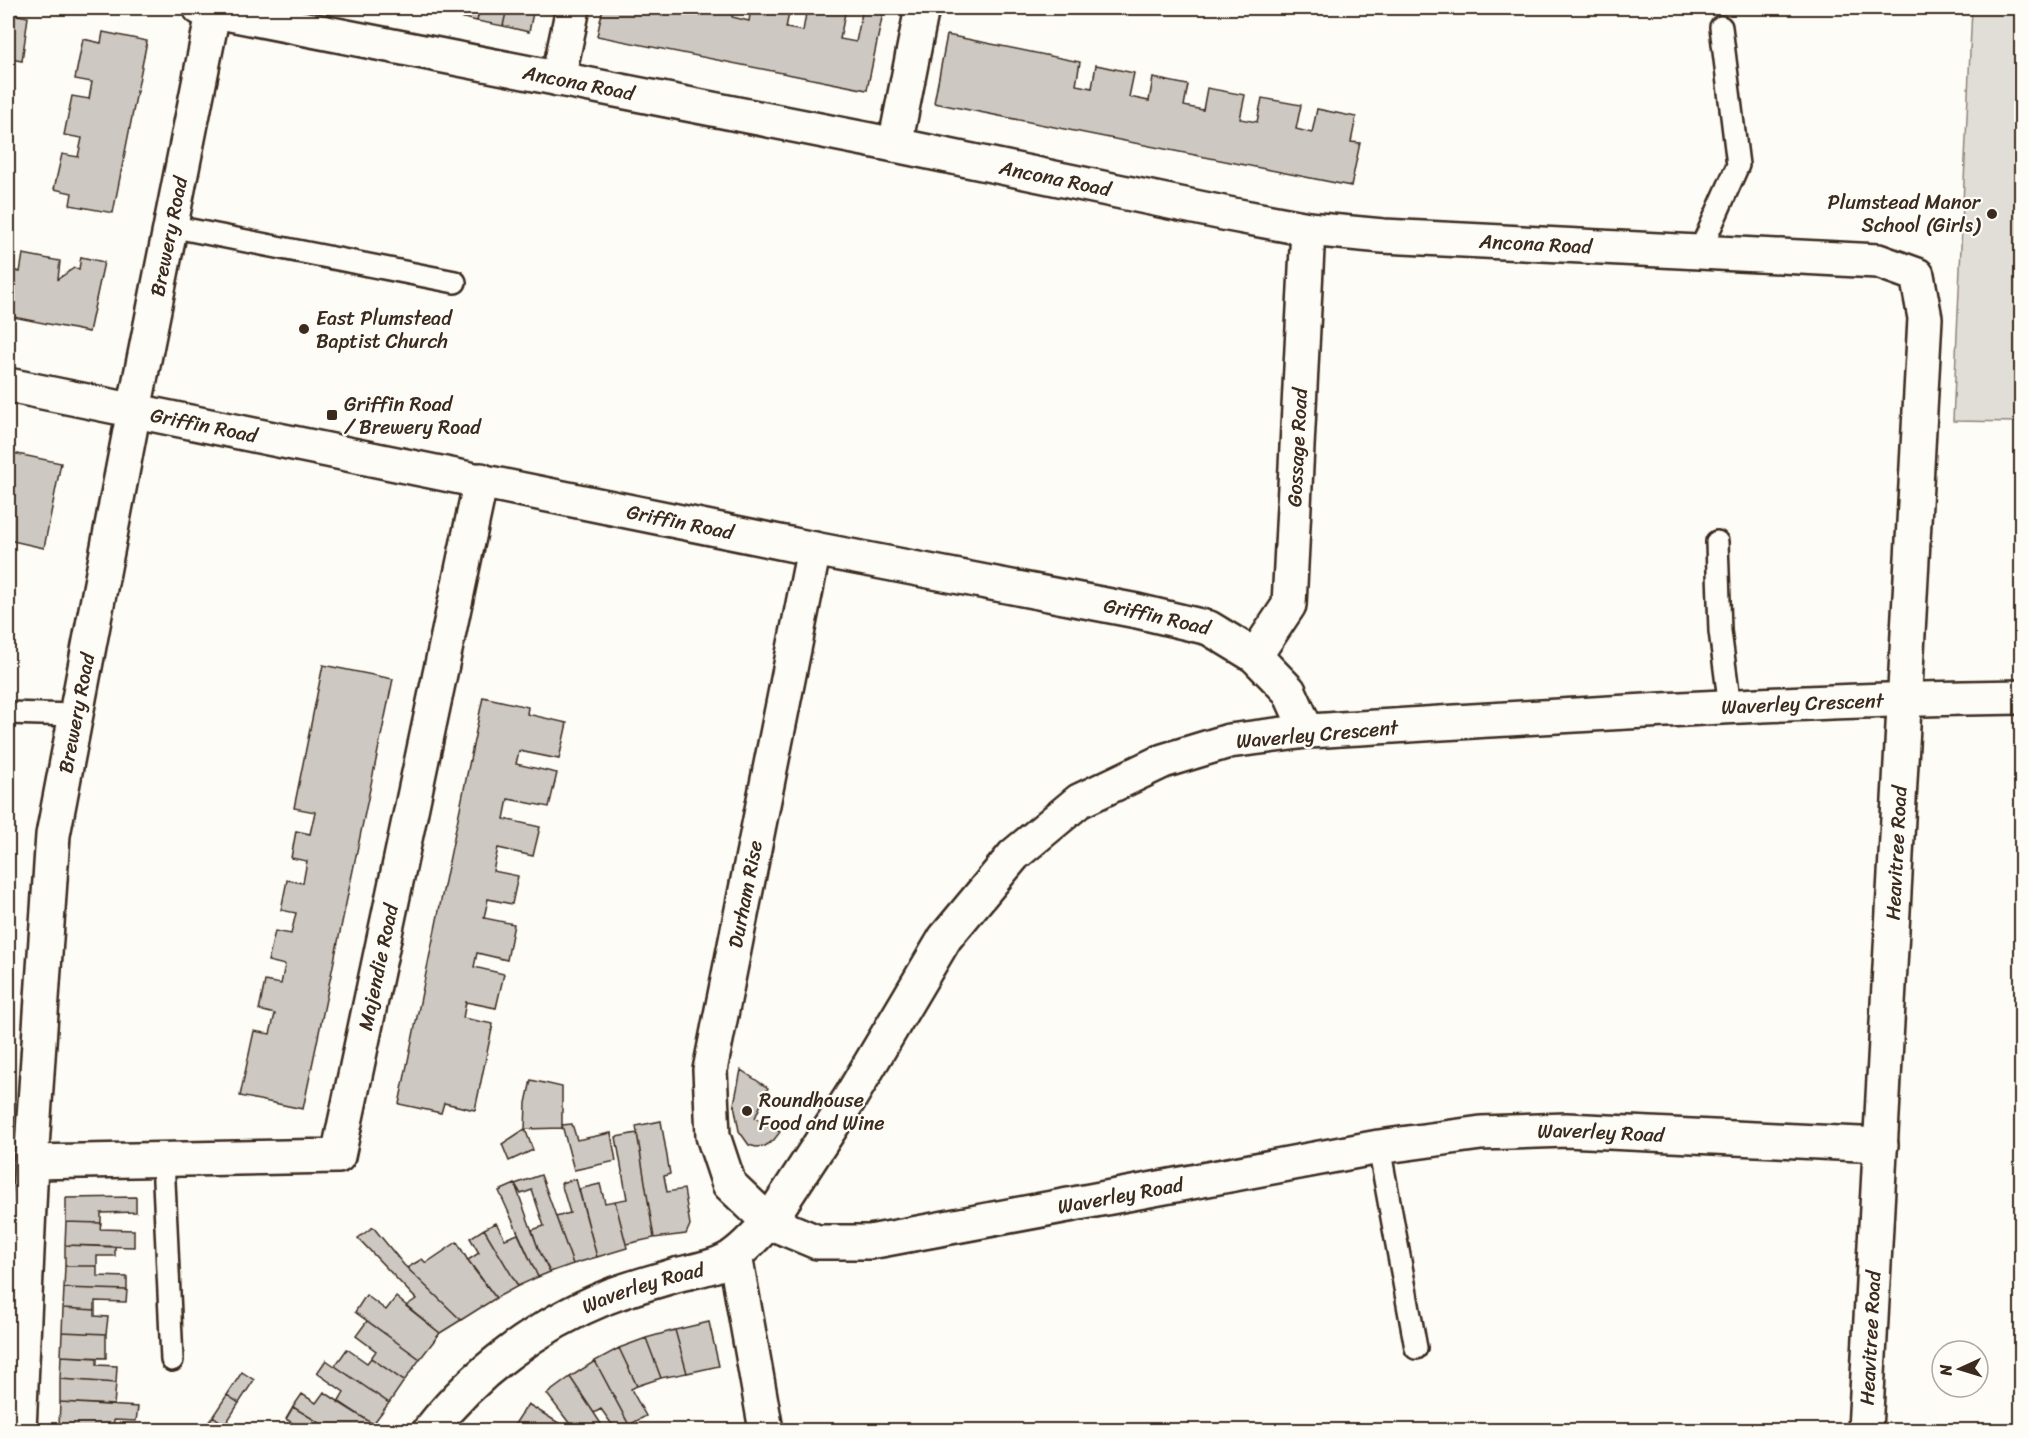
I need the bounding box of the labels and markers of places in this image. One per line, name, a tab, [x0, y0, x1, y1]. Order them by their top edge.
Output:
place label: Plumstead Manor School (Girls)	[1828, 185, 1982, 243]
marker: Plumstead Manor School (Girls)	[1985, 207, 1999, 221]
place label: East Plumstead Baptist Church	[316, 301, 453, 359]
marker: East Plumstead Baptist Church	[297, 322, 311, 336]
place label: Griffin Road / Brewery Road	[344, 387, 482, 445]
marker: Griffin Road / Brewery Road	[325, 408, 339, 422]
place label: Roundhouse Food and Wine	[759, 1083, 885, 1141]
marker: Roundhouse Food and Wine	[740, 1104, 754, 1118]

